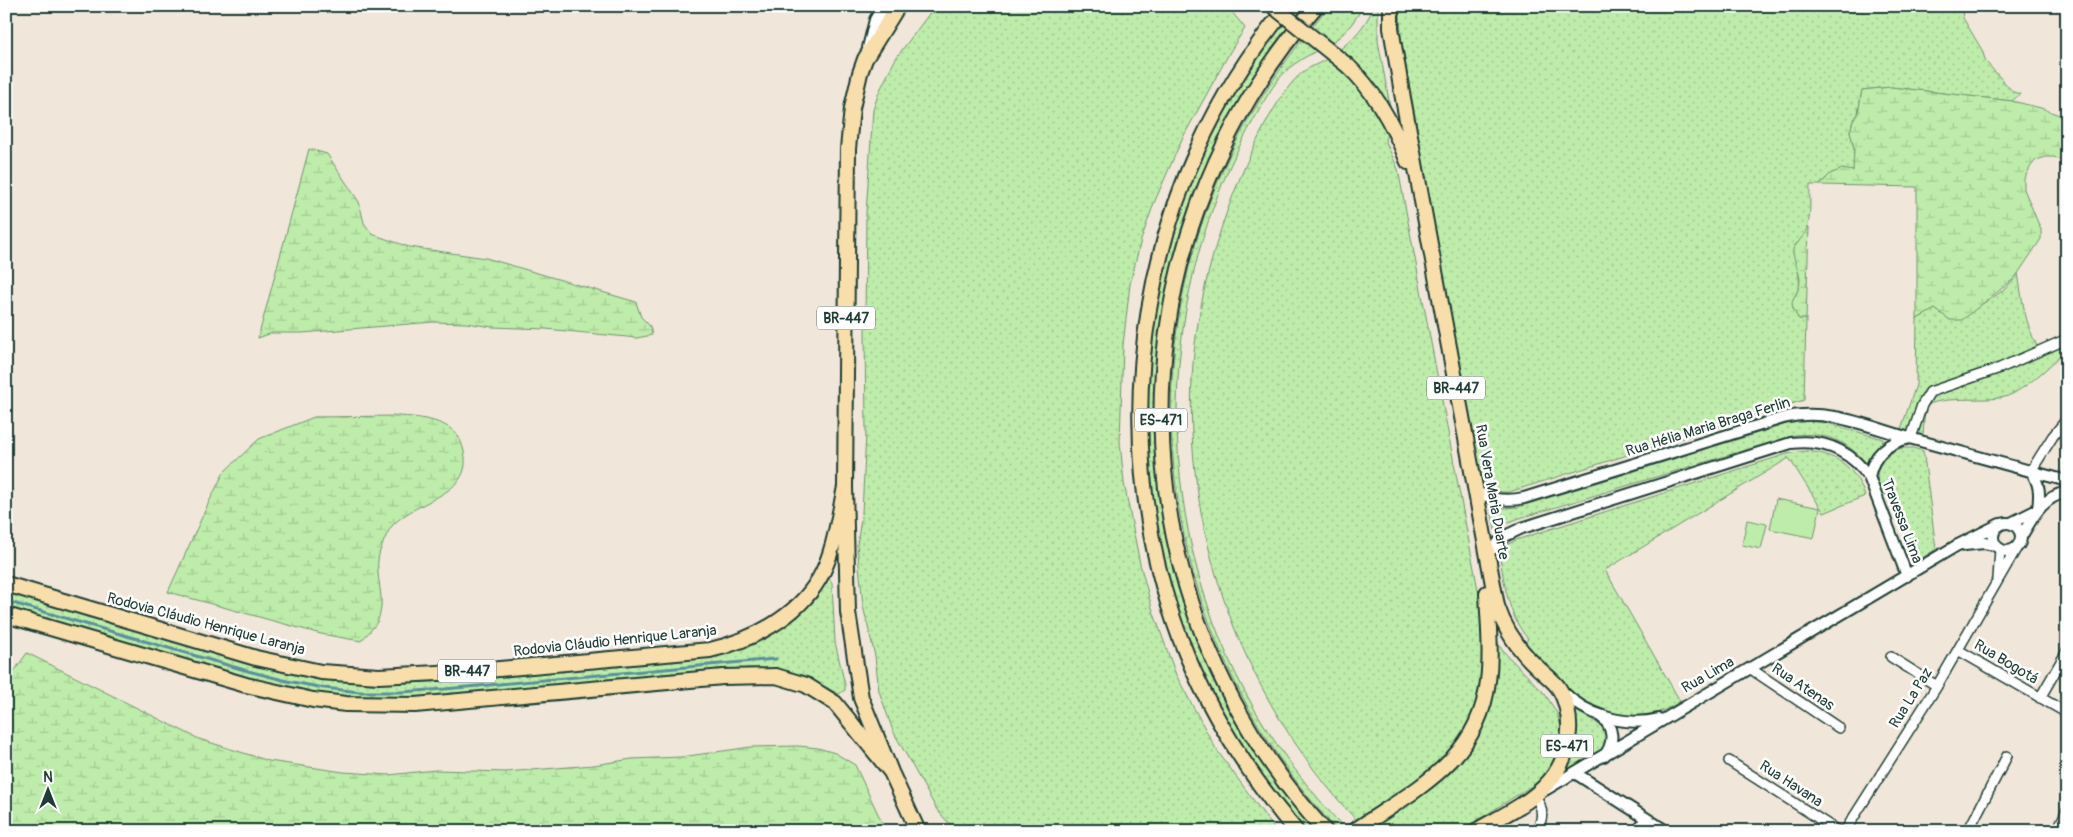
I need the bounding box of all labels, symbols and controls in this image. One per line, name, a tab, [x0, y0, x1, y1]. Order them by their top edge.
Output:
road number: BR-447	[817, 306, 875, 330]
road number: BR-447	[1427, 376, 1485, 399]
street label: Rua Hélia Maria Braga Ferlin	[1623, 393, 1793, 461]
road number: ES-471	[1135, 408, 1187, 432]
street label: Rua Vera Maria Duarte	[1471, 423, 1513, 562]
street label: Travessa Lima	[1877, 476, 1927, 566]
street label: Rodovia Cláudio Henrique Laranja	[105, 588, 307, 660]
street label: Rodovia Cláudio Henrique Laranja	[512, 621, 718, 661]
street label: Rua Bogotá	[1970, 635, 2042, 689]
street label: Rua Lima	[1678, 652, 1738, 698]
road number: BR-447	[438, 659, 496, 682]
street label: Rua Atenas	[1768, 659, 1838, 715]
street label: Rua La Paz	[1885, 664, 1937, 732]
road number: ES-471	[1541, 734, 1593, 758]
street label: Rua Havana	[1756, 757, 1826, 811]
north arrow	[22, 764, 72, 814]
text: N	[43, 769, 53, 786]

